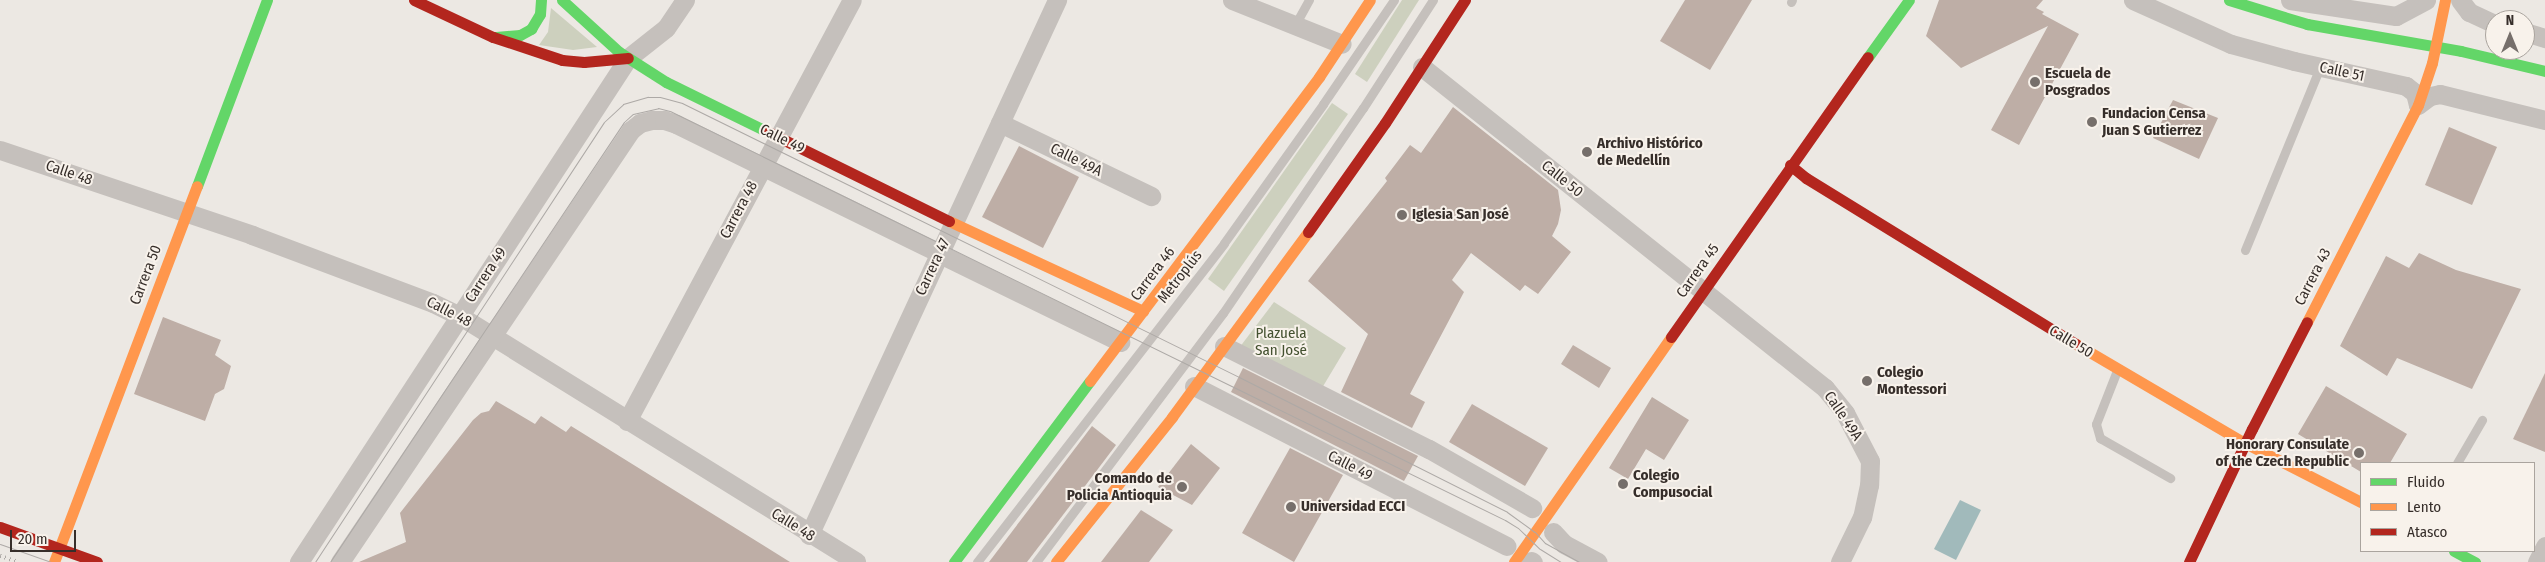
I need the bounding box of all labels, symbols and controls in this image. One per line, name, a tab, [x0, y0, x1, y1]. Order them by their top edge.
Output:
north arrow	[2485, 10, 2535, 60]
text: N	[2506, 12, 2514, 29]
street label: Calle 51	[2318, 58, 2366, 86]
place label: Escuela de Posgrados	[2045, 64, 2111, 99]
marker: Escuela de Posgrados	[2029, 76, 2041, 88]
place label: Fundacion Censa Juan S Gutierrez	[2102, 104, 2206, 139]
marker: Fundacion Censa Juan S Gutierrez	[2086, 116, 2098, 128]
street label: Calle 49	[757, 120, 807, 158]
place label: Archivo Histórico de Medellín	[1597, 134, 1703, 169]
street label: Calle 49A	[1047, 140, 1105, 180]
marker: Archivo Histórico de Medellín	[1581, 146, 1593, 158]
street label: Calle 48	[43, 157, 95, 189]
street label: Calle 50	[1538, 157, 1586, 201]
street label: Carrera 48	[716, 178, 762, 242]
place label: Iglesia San José	[1412, 206, 1509, 224]
marker: Iglesia San José	[1396, 209, 1408, 221]
street label: Carrera 47	[912, 236, 954, 298]
street label: Carrera 45	[1673, 240, 1723, 302]
street label: Carrera 50	[126, 243, 166, 307]
street label: Carrera 49	[462, 244, 510, 306]
street label: Carrera 46	[1127, 244, 1179, 304]
street label: Carrera 43	[2291, 245, 2335, 309]
street label: Metroplús	[1154, 247, 1206, 307]
street label: Calle 48	[423, 293, 475, 331]
street label: Calle 50	[2046, 322, 2096, 362]
park label: Plazuela San José	[1255, 324, 1307, 359]
place label: Colegio Montessori	[1877, 363, 1947, 398]
marker: Colegio Montessori	[1861, 375, 1873, 387]
street label: Calle 49A	[1820, 388, 1866, 444]
place label: Honorary Consulate of the Czech Republic	[2216, 435, 2349, 470]
street label: Calle 49	[1325, 447, 1375, 485]
marker: Honorary Consulate of the Czech Republic	[2353, 447, 2365, 459]
legend	[2360, 462, 2535, 552]
place label: Colegio Compusocial	[1633, 466, 1712, 501]
place label: Comando de Policia Antioquia	[1067, 469, 1172, 504]
text: Fluido	[2407, 473, 2445, 491]
marker: Colegio Compusocial	[1617, 478, 1629, 490]
marker: Comando de Policia Antioquia	[1176, 481, 1188, 493]
place label: Universidad ECCI	[1301, 498, 1405, 516]
text: Lento	[2407, 498, 2441, 516]
marker: Universidad ECCI	[1285, 501, 1297, 513]
street label: Calle 48	[768, 505, 818, 545]
scale bar	[12, 520, 79, 552]
text: Atasco	[2407, 523, 2447, 541]
text: 20 m	[18, 530, 48, 548]

